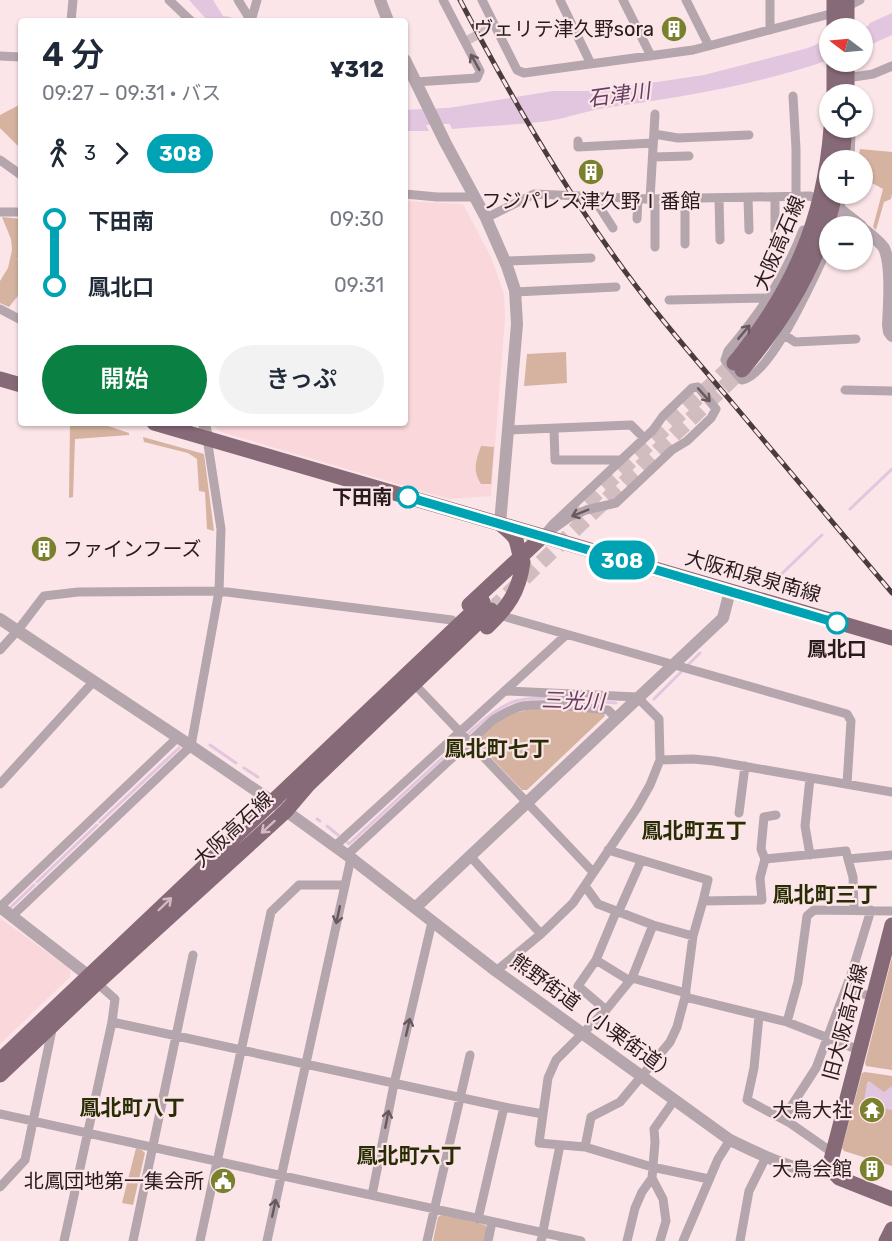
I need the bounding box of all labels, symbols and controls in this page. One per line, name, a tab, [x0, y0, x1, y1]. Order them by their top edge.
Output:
building icon: ヴェリテ津久野sora	[659, 14, 689, 44]
place label: ヴェリテ津久野sora	[474, 17, 654, 41]
north arrow	[819, 18, 873, 72]
map controls	[819, 18, 873, 270]
text: 4 分	[42, 35, 104, 74]
one-way arrow	[468, 53, 480, 71]
text: ¥312	[329, 56, 384, 83]
water label: 石津川	[586, 77, 654, 111]
text: 09:27 – 09:31 · バス	[42, 81, 221, 105]
button: locate	[819, 84, 873, 138]
icon: walk	[42, 137, 75, 170]
icon: forward	[105, 137, 138, 170]
text: 3	[84, 141, 96, 165]
text: 308	[159, 141, 201, 166]
button: +	[819, 150, 873, 204]
building icon: フジパレス津久野Ⅰ番館	[576, 157, 606, 187]
place label: フジパレス津久野Ⅰ番館	[482, 189, 700, 213]
street label: 大阪高石線	[748, 192, 810, 294]
text: 09:30	[330, 207, 384, 231]
text: 下田南	[88, 208, 154, 235]
button: −	[819, 216, 873, 270]
text: 09:31	[334, 273, 384, 297]
text: 鳳北口	[88, 274, 154, 301]
one-way arrow	[737, 324, 750, 340]
button: 開始	[42, 345, 207, 414]
button: きっぷ	[219, 345, 384, 414]
one-way arrow	[697, 387, 711, 402]
place label: 下田南	[332, 485, 392, 509]
marker: 下田南	[397, 486, 419, 508]
one-way arrow	[571, 508, 589, 519]
building icon: ファインフーズ	[29, 534, 59, 564]
place label: ファインフーズ	[63, 537, 201, 561]
line badge: 308	[588, 540, 656, 580]
street label: 大阪和泉泉南線	[682, 545, 824, 607]
text: 308	[601, 548, 643, 573]
marker: 鳳北口	[826, 612, 848, 634]
place label: 鳳北口	[807, 637, 867, 661]
water label: 三光川	[541, 687, 607, 714]
district label: 鳳北町七丁	[445, 736, 550, 761]
street label: 大阪高石線	[188, 786, 278, 872]
district label: 鳳北町五丁	[642, 818, 747, 843]
one-way arrow	[261, 820, 276, 834]
district label: 鳳北町三丁	[773, 882, 878, 907]
one-way arrow	[157, 897, 172, 911]
one-way arrow	[331, 905, 343, 924]
street label: 熊野街道（小栗街道）	[506, 949, 682, 1085]
street label: 旧大阪高石線	[818, 961, 872, 1083]
one-way arrow	[402, 1017, 414, 1036]
district label: 鳳北町八丁	[80, 1095, 185, 1120]
temple icon: 大鳥大社	[857, 1095, 887, 1125]
place label: 大鳥大社	[772, 1098, 852, 1122]
one-way arrow	[382, 1110, 393, 1129]
district label: 鳳北町六丁	[357, 1143, 462, 1168]
building icon: 大鳥会館	[857, 1154, 887, 1184]
place label: 大鳥会館	[772, 1157, 852, 1181]
public building icon: 北鳳団地第一集会所	[208, 1166, 238, 1196]
place label: 北鳳団地第一集会所	[24, 1169, 204, 1193]
one-way arrow	[269, 1199, 280, 1219]

